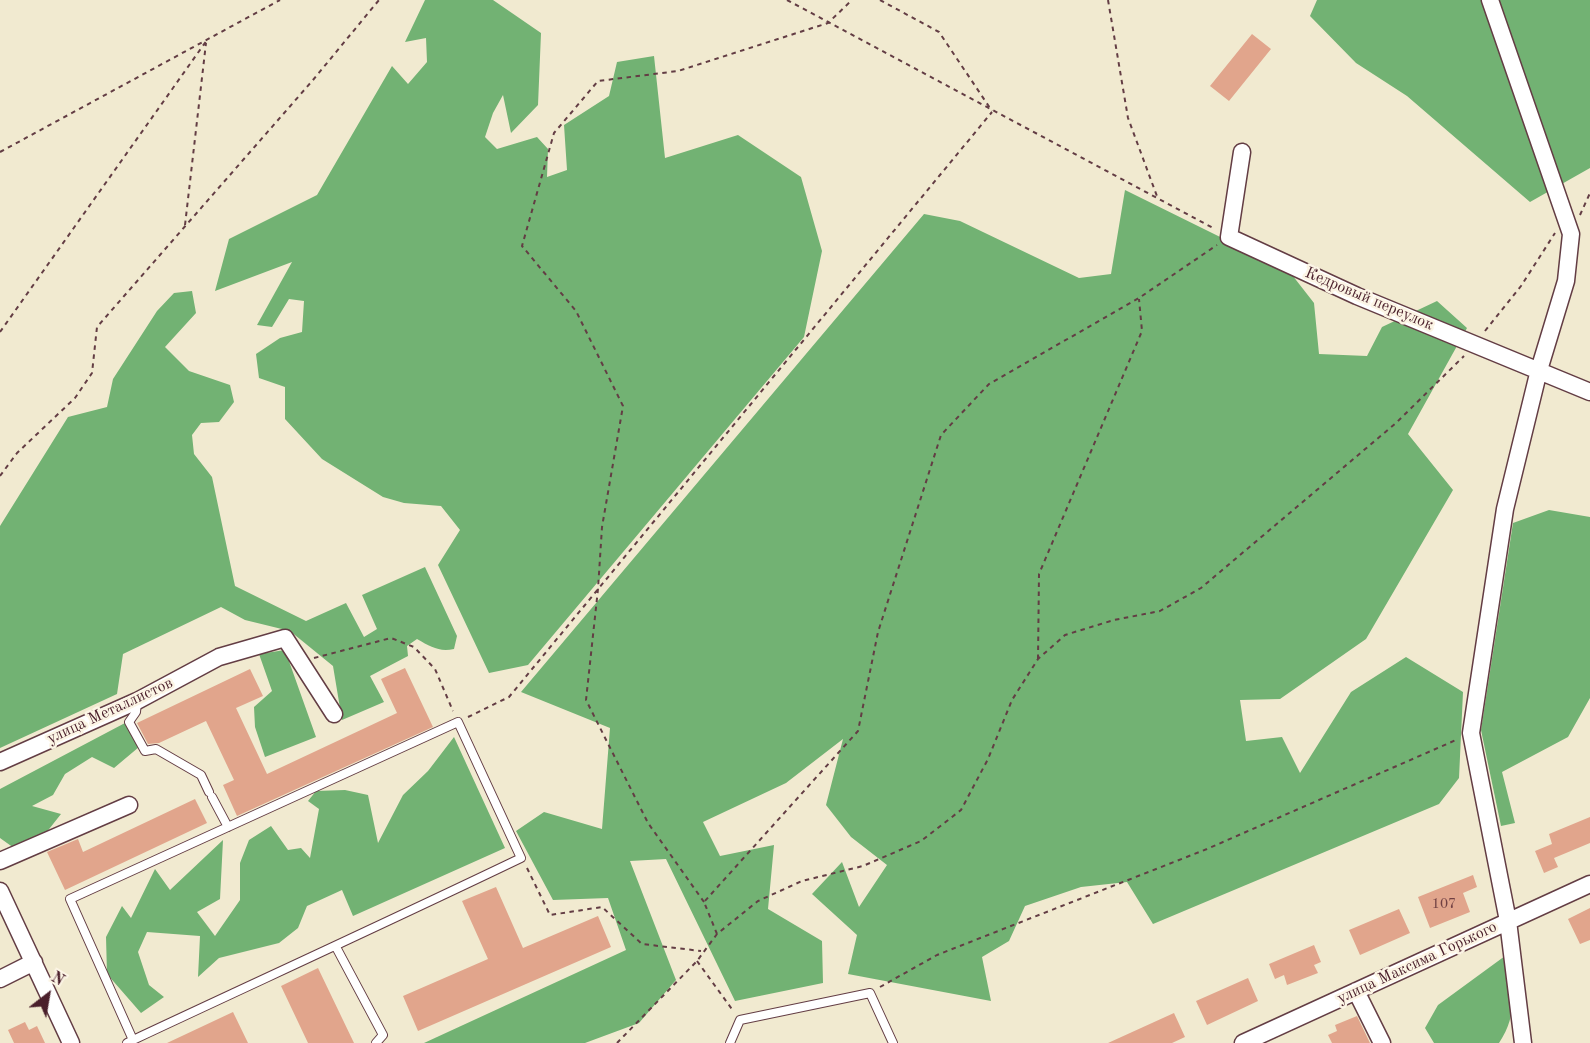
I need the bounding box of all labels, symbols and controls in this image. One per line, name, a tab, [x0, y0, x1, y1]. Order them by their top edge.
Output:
street label: Кедровый переулок	[1302, 263, 1436, 335]
street label: улица Металлистов	[44, 673, 176, 749]
house number: 107	[1432, 896, 1456, 912]
street label: улица Максима Горького	[1334, 918, 1500, 1008]
north arrow	[18, 965, 78, 1025]
text: N	[48, 970, 67, 990]

